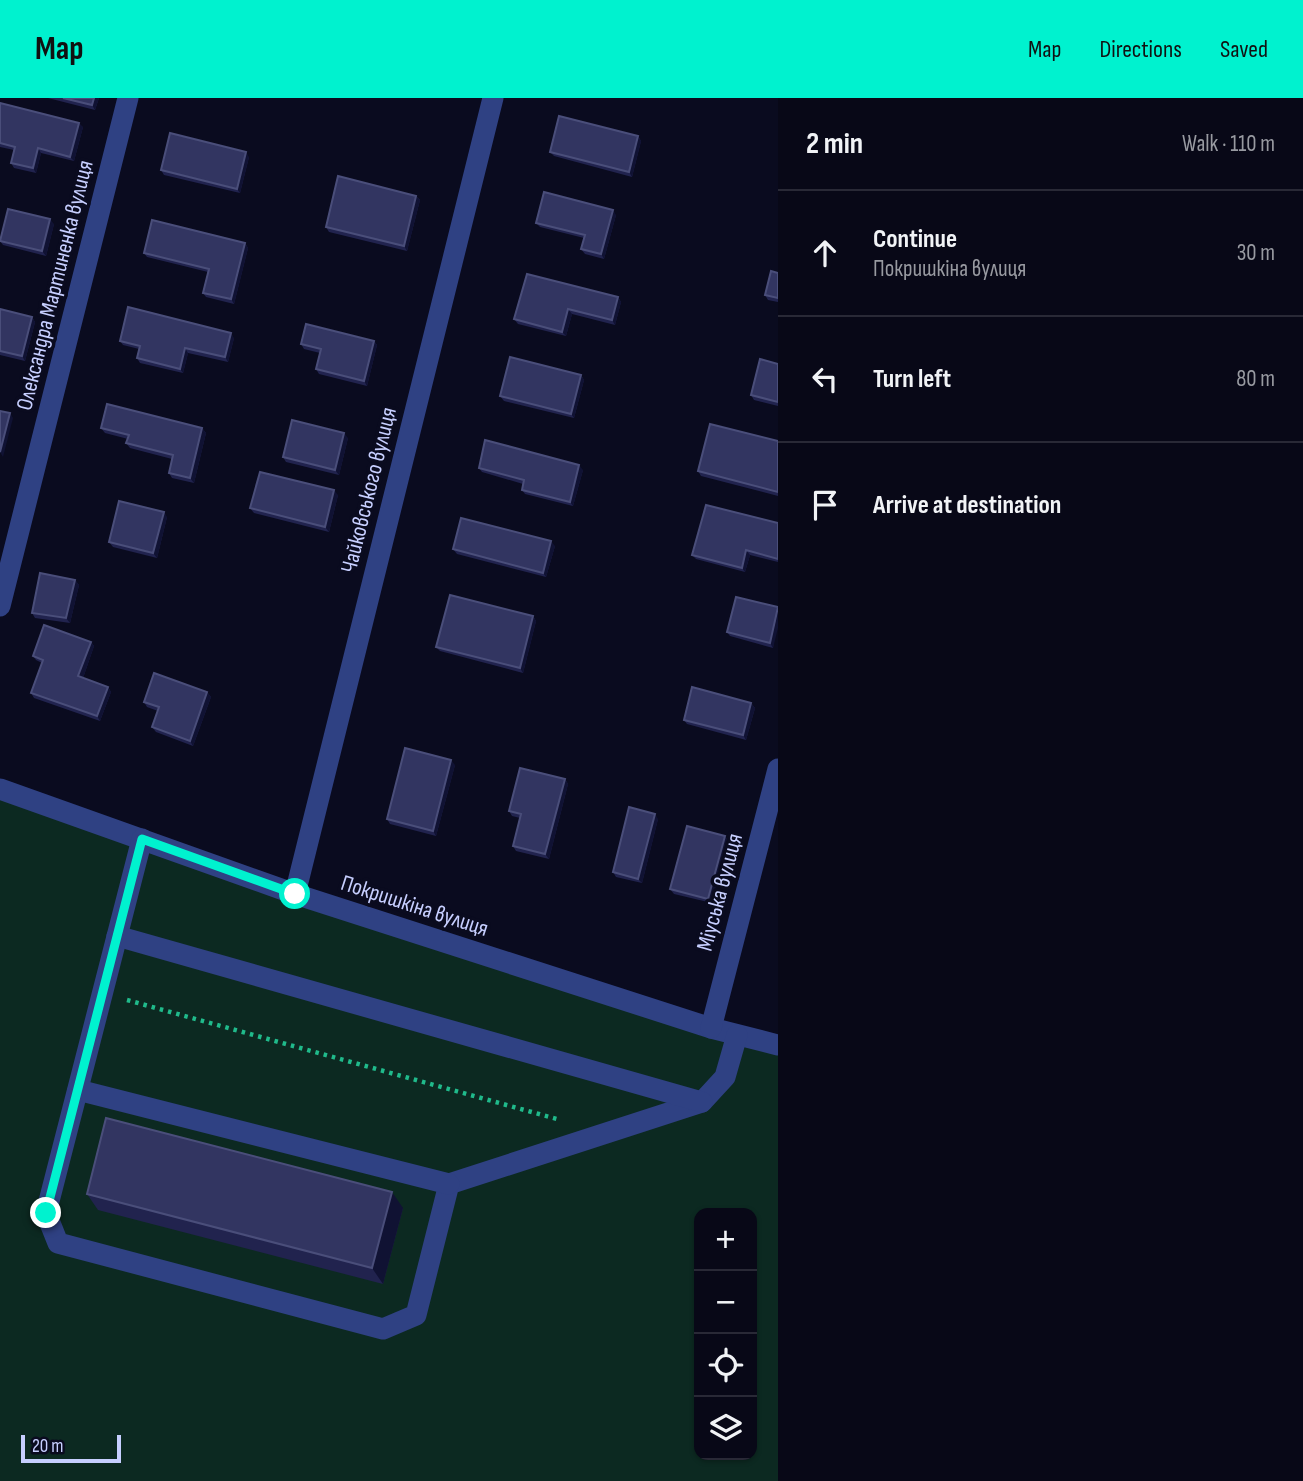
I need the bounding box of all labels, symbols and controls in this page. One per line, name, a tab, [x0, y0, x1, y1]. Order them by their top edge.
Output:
text: Map	[35, 29, 84, 69]
text: Map	[1028, 35, 1061, 64]
text: Directions	[1099, 35, 1182, 64]
text: Saved	[1220, 35, 1268, 64]
text: 2 min	[806, 126, 863, 162]
text: Walk · 110 m	[1182, 130, 1275, 158]
street label: Олександра Мартиненка вулиця	[10, 157, 100, 413]
text: Continue	[873, 224, 957, 255]
icon: ahead	[806, 234, 844, 272]
text: 30 m	[1237, 239, 1275, 267]
text: Покришкіна вулиця	[873, 255, 1026, 283]
icon: left	[806, 360, 844, 398]
text: Turn left	[873, 364, 951, 395]
text: 80 m	[1236, 365, 1275, 393]
street label: Чайковського вулиця	[335, 404, 403, 576]
icon: arrive	[806, 486, 844, 524]
text: Arrive at destination	[873, 490, 1061, 521]
street label: Міуська вулиця	[691, 830, 749, 954]
street label: Покришкіна вулиця	[337, 869, 492, 943]
route start	[279, 878, 310, 909]
route end	[30, 1197, 61, 1228]
map controls	[694, 1208, 757, 1460]
button: +	[694, 1208, 757, 1271]
button: −	[694, 1271, 757, 1334]
button: locate	[694, 1334, 757, 1397]
button: layers	[694, 1397, 757, 1460]
scale bar	[21, 1432, 121, 1464]
text: 20 m	[32, 1435, 64, 1458]

